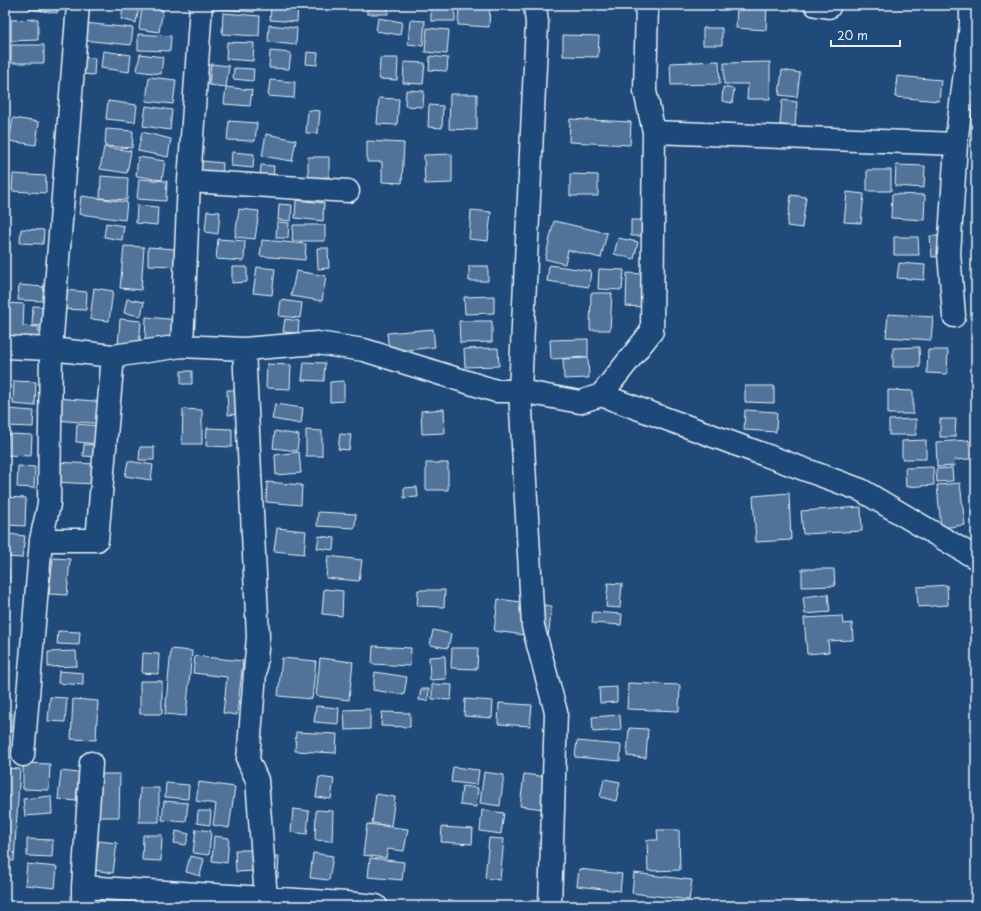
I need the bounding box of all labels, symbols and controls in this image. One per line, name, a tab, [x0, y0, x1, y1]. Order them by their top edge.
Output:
scale bar	[831, 22, 900, 48]
text: 20 m	[837, 26, 868, 44]

